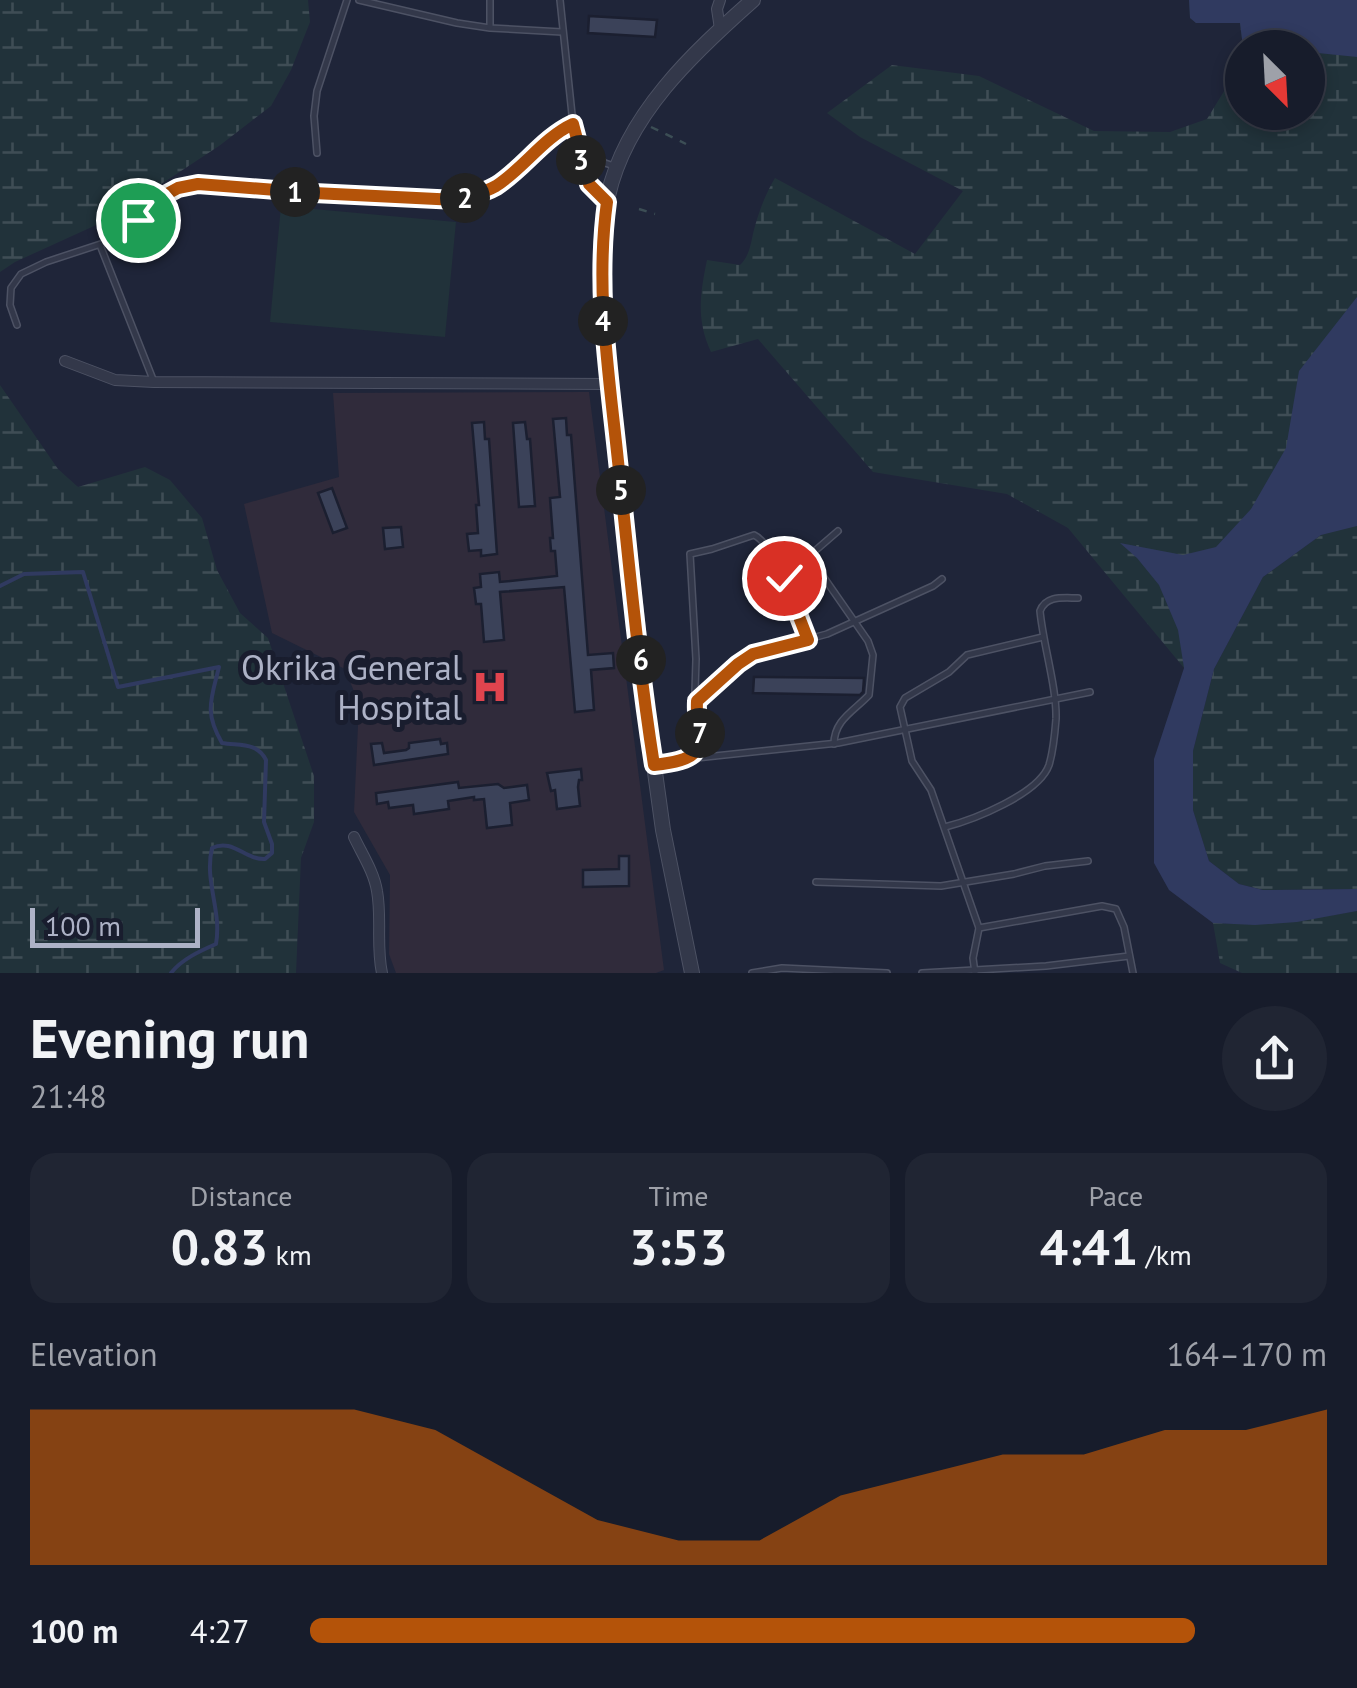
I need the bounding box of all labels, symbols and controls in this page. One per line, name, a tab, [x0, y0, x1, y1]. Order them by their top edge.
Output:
north arrow	[1225, 30, 1325, 130]
map controls	[1225, 30, 1325, 130]
pin: 3	[556, 135, 606, 185]
text: 3	[573, 141, 589, 178]
pin: 1	[270, 167, 320, 217]
text: 1	[287, 173, 303, 210]
pin: 2	[440, 173, 490, 223]
pin	[96, 178, 181, 263]
text: 2	[457, 179, 473, 216]
icon: arrive	[111, 193, 166, 248]
pin: 4	[578, 296, 628, 346]
text: 4	[595, 302, 611, 339]
pin: 5	[596, 465, 646, 515]
text: 5	[613, 471, 629, 508]
pin	[742, 536, 827, 621]
icon: check	[757, 551, 812, 606]
pin: 6	[616, 635, 666, 685]
text: 6	[633, 641, 649, 678]
place label: Okrika General Hospital	[241, 644, 462, 730]
hospital icon: Okrika General Hospital	[471, 668, 509, 706]
pin: 7	[675, 708, 725, 758]
text: 7	[692, 714, 708, 751]
scale bar	[30, 903, 200, 948]
text: 100 m	[45, 907, 121, 944]
text: Evening run	[30, 1002, 310, 1073]
button: share	[1222, 1006, 1327, 1111]
text: 21:48	[30, 1075, 107, 1117]
text: Distance	[190, 1177, 292, 1214]
text: Time	[648, 1177, 709, 1214]
text: Pace	[1088, 1177, 1143, 1214]
text: 0.83	[171, 1214, 268, 1279]
text: 3:53	[629, 1214, 728, 1279]
text: 4:41	[1040, 1214, 1138, 1279]
text: km	[268, 1236, 312, 1273]
text: /km	[1138, 1236, 1192, 1273]
text: Elevation	[30, 1333, 157, 1375]
text: 164–170 m	[1167, 1333, 1327, 1375]
text: 100 m	[30, 1610, 118, 1652]
text: 4:27	[190, 1610, 249, 1652]

